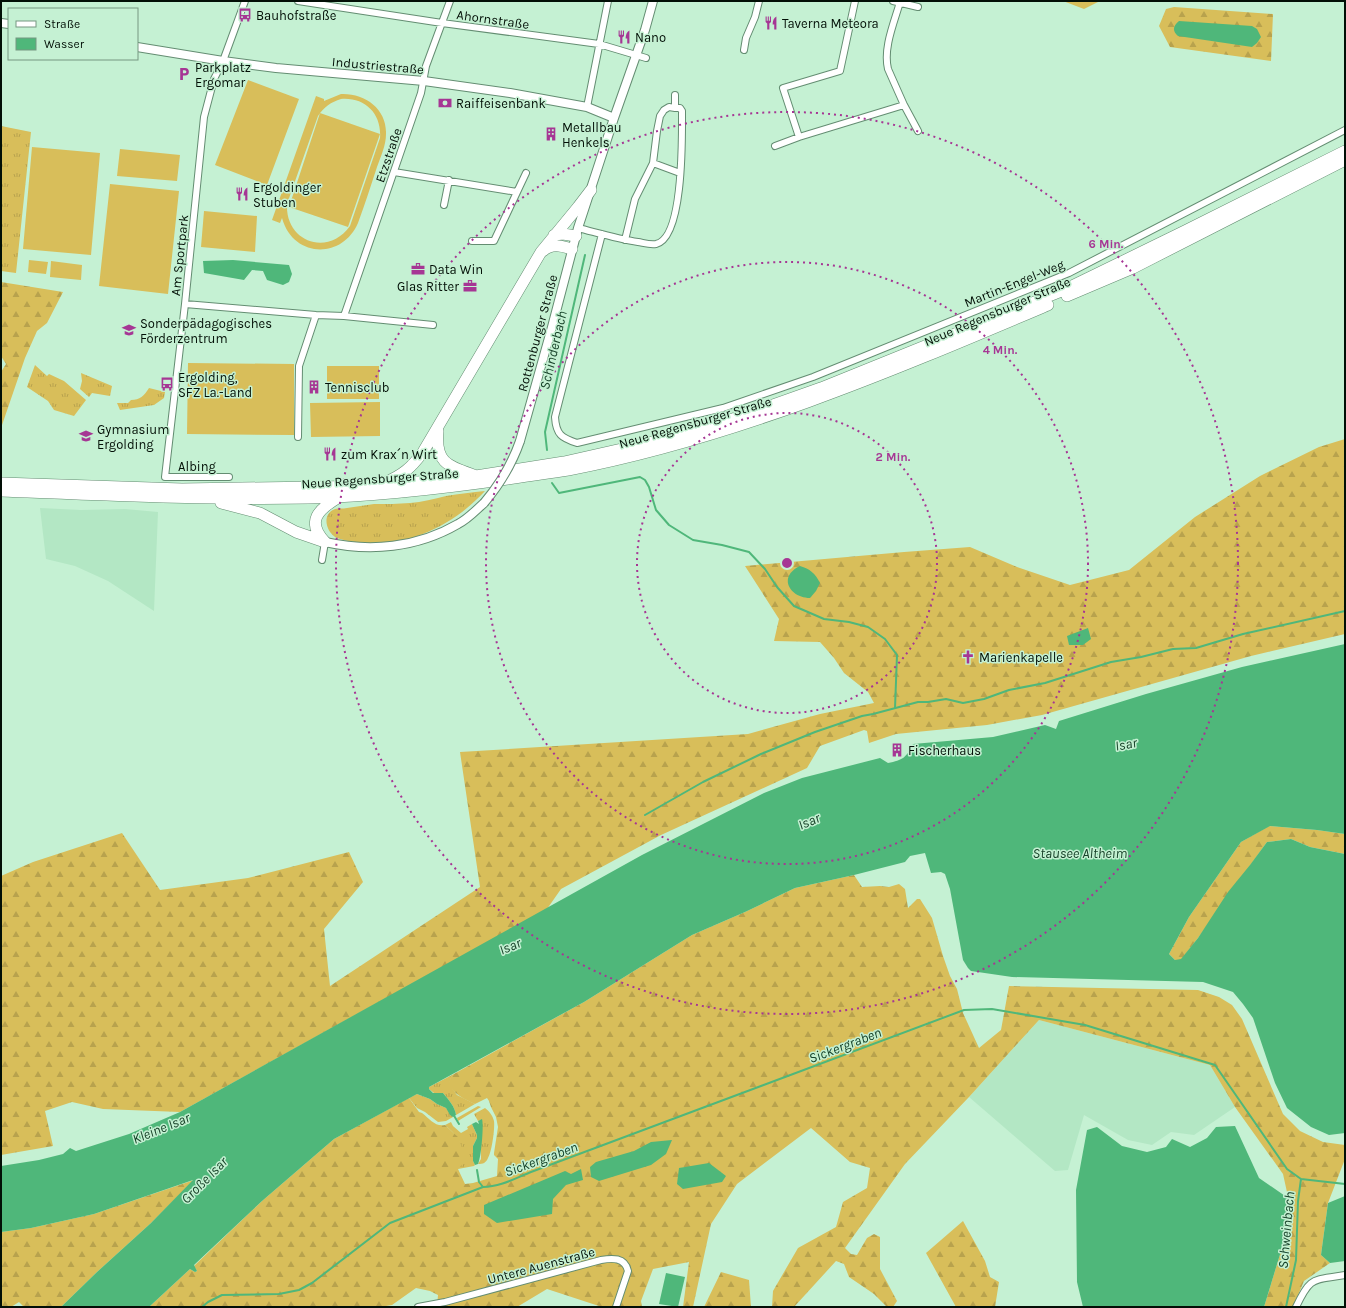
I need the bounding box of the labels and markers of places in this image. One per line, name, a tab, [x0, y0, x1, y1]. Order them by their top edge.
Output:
bus stop icon: Bauhofstraße	[237, 7, 253, 23]
place label: Bauhofstraße	[256, 8, 337, 23]
restaurant icon: Taverna Meteora	[763, 15, 779, 31]
place label: Taverna Meteora	[782, 16, 879, 31]
restaurant icon: Nano	[616, 29, 632, 45]
place label: Nano	[635, 30, 666, 45]
place label: Parkplatz Ergomar	[195, 60, 251, 90]
parking icon: Parkplatz Ergomar	[176, 66, 192, 82]
bank icon: Raiffeisenbank	[437, 95, 453, 111]
place label: Raiffeisenbank	[456, 96, 546, 111]
place label: Metallbau Henkels	[562, 120, 622, 150]
building icon: Metallbau Henkels	[543, 126, 559, 142]
place label: Ergoldinger Stuben	[253, 180, 321, 210]
restaurant icon: Ergoldinger Stuben	[234, 186, 250, 202]
office icon: Data Win	[410, 261, 426, 277]
place label: Data Win	[429, 262, 483, 277]
office icon: Glas Ritter	[462, 278, 478, 294]
place label: Glas Ritter	[397, 279, 459, 294]
place label: Sonderpädagogisches Förderzentrum	[140, 316, 272, 346]
school or university icon: Sonderpädagogisches Förderzentrum	[121, 322, 137, 338]
place label: Ergolding, SFZ La.-Land	[178, 370, 252, 400]
bus stop icon: Ergolding, SFZ La.-Land	[159, 376, 175, 392]
building icon: Tennisclub	[306, 379, 322, 395]
place label: Tennisclub	[325, 380, 390, 395]
place label: Gymnasium Ergolding	[97, 422, 169, 452]
school or university icon: Gymnasium Ergolding	[78, 428, 94, 444]
restaurant icon: zum Krax´n Wirt	[322, 446, 338, 462]
place label: zum Krax´n Wirt	[341, 447, 437, 462]
centre of rings	[780, 556, 794, 570]
church icon: Marienkapelle	[960, 649, 976, 665]
place label: Marienkapelle	[979, 650, 1063, 665]
building icon: Fischerhaus	[889, 742, 905, 758]
place label: Fischerhaus	[908, 743, 981, 758]

